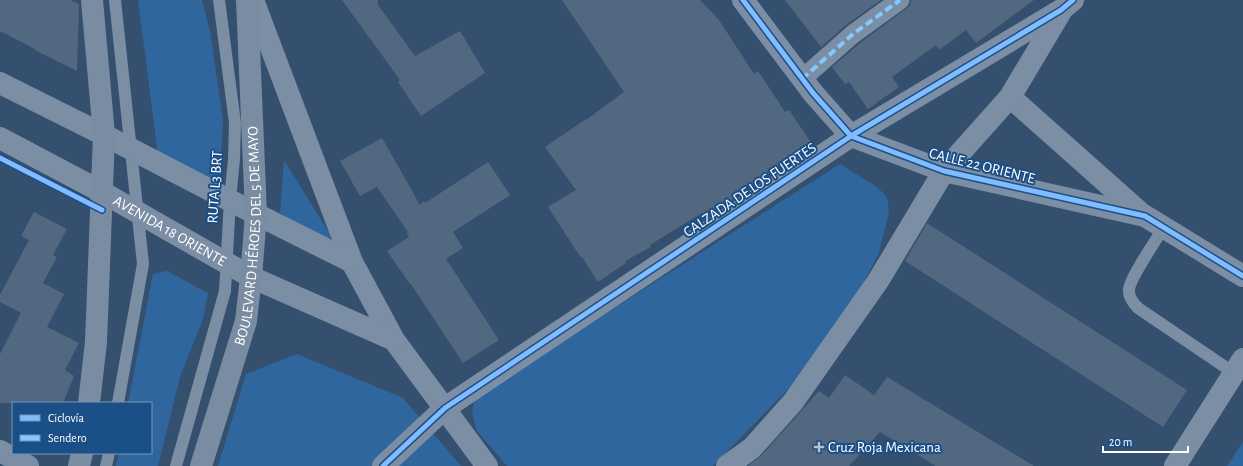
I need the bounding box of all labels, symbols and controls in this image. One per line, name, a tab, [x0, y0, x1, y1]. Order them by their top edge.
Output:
street label: BOULEVARD HÉROES DEL 5 DE MAYO	[231, 126, 264, 347]
street label: CALZADA DE LOS FUERTES	[681, 140, 819, 240]
street label: CALLE 22 ORIENTE	[928, 146, 1036, 186]
street label: RUTA L3 BRT	[205, 149, 225, 224]
street label: AVENIDA 18 ORIENTE	[111, 193, 229, 269]
legend	[12, 402, 152, 454]
text: Ciclovía	[48, 412, 84, 424]
scale bar	[1103, 428, 1188, 454]
text: Sendero	[48, 432, 87, 444]
text: 20 m	[1109, 436, 1132, 448]
place label: Cruz Roja Mexicana	[828, 440, 941, 455]
marker: Cruz Roja Mexicana	[813, 441, 825, 453]

